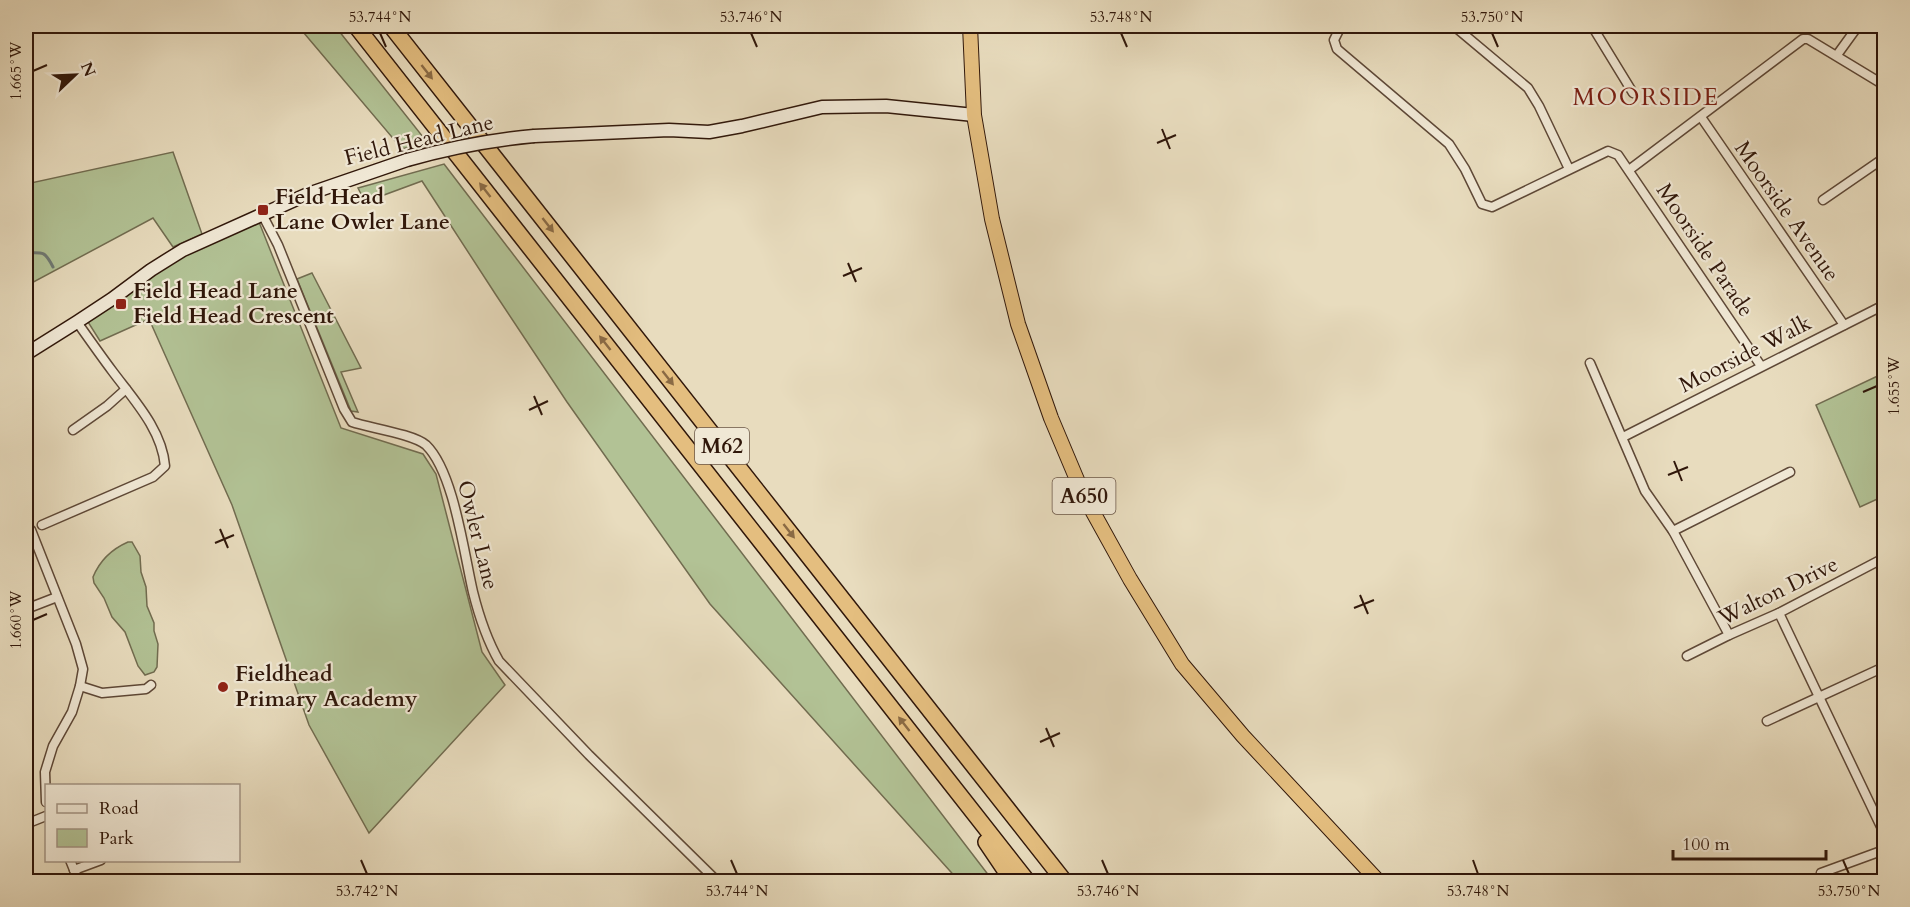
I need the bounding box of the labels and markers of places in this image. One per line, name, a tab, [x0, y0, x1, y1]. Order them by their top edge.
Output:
place label: Field Head Lane Owler Lane	[275, 182, 450, 237]
marker: Field Head Lane Owler Lane	[256, 203, 270, 217]
place label: Field Head Lane Field Head Crescent	[133, 276, 334, 331]
marker: Field Head Lane Field Head Crescent	[114, 297, 128, 311]
place label: Fieldhead Primary Academy	[235, 659, 418, 714]
marker: Fieldhead Primary Academy	[216, 680, 230, 694]

